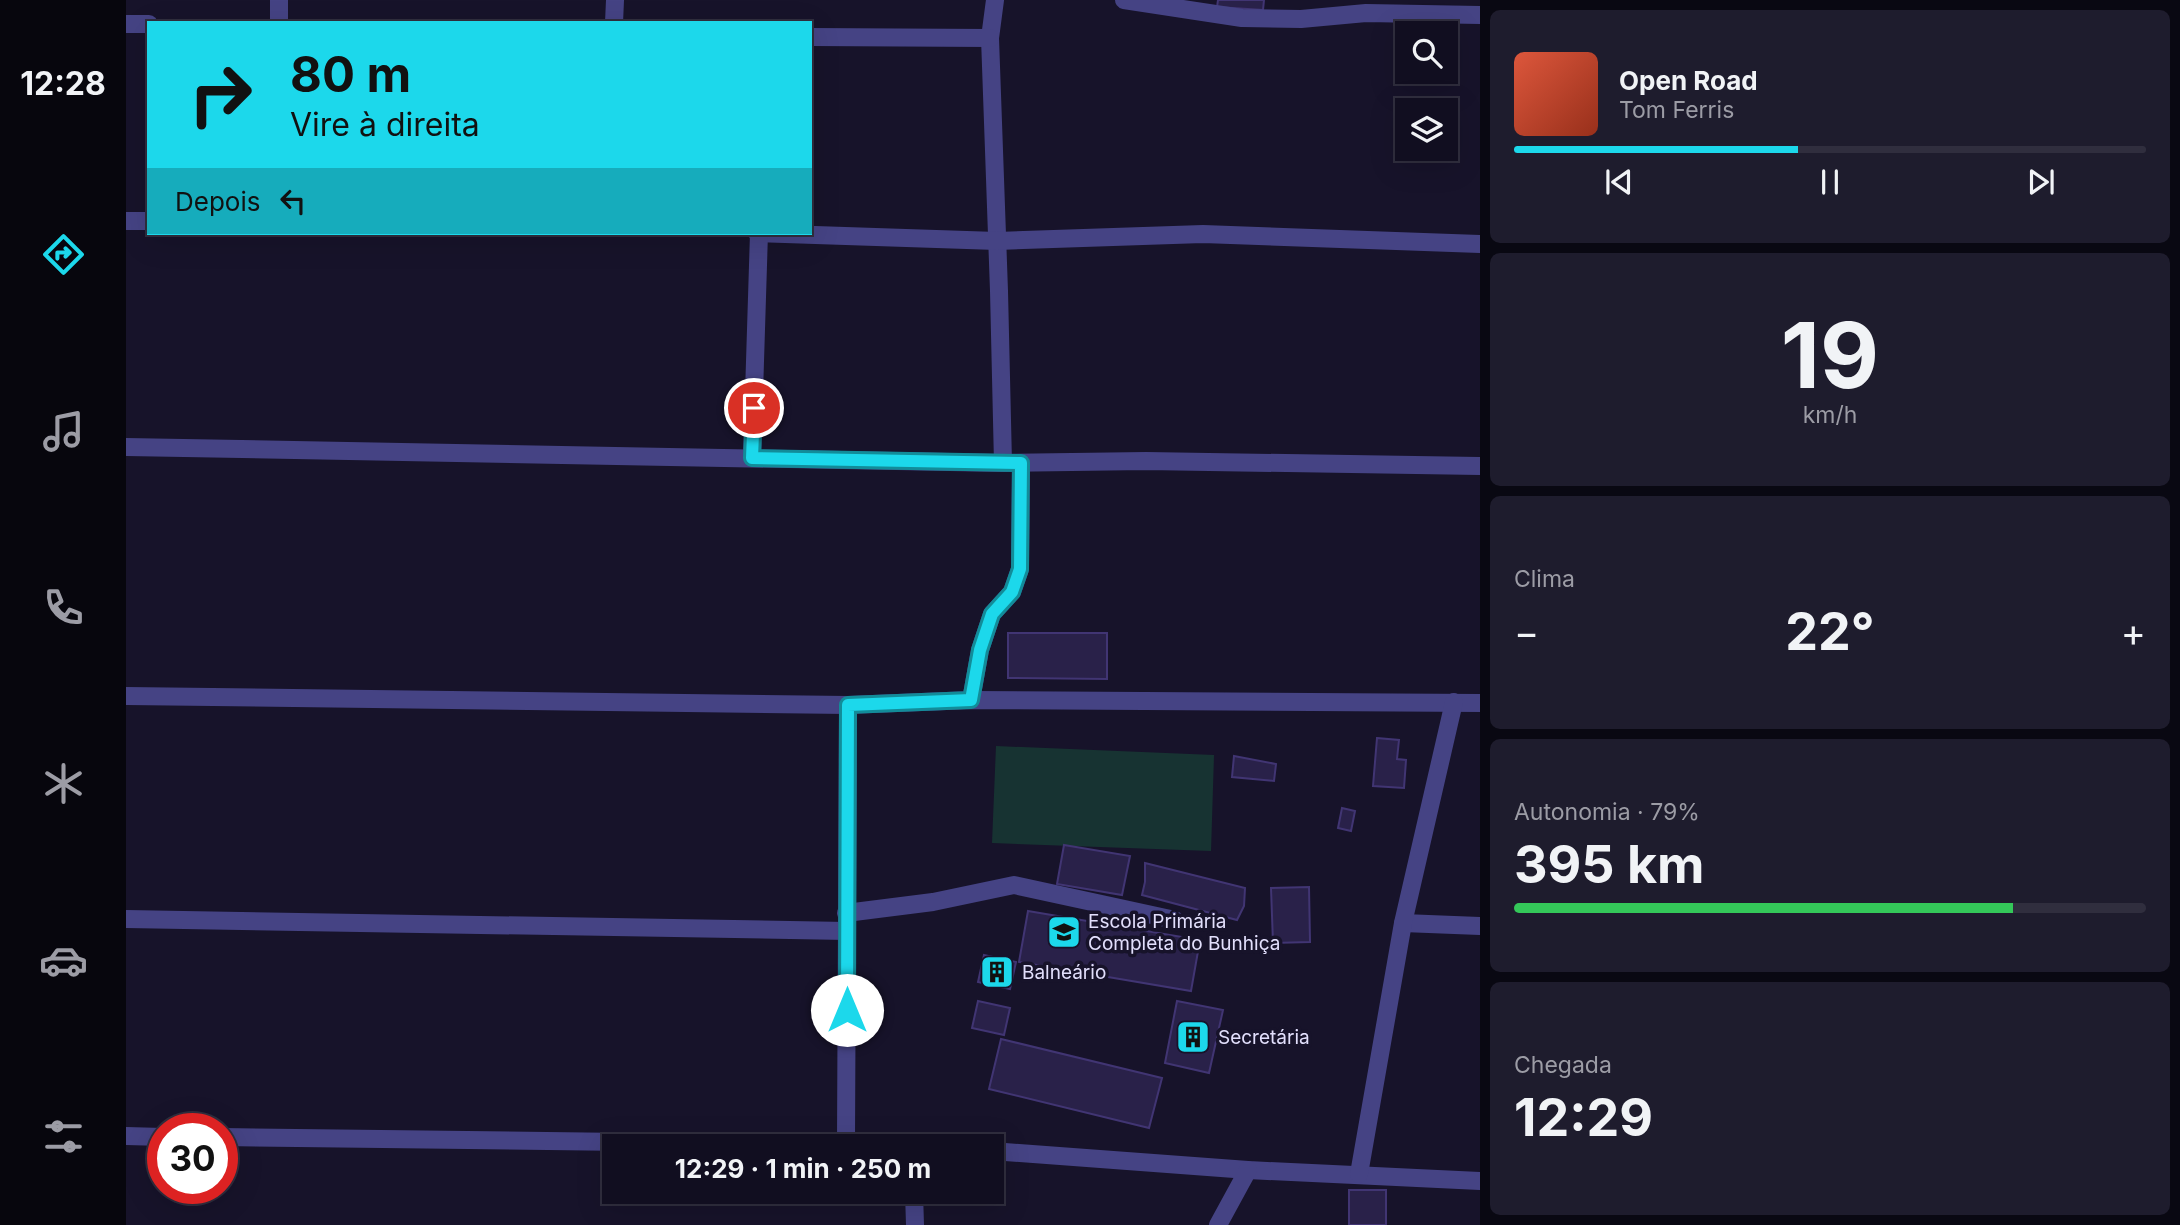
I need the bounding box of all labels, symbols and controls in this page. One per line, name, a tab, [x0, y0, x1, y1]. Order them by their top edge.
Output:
map controls	[1395, 21, 1458, 161]
button: search	[1395, 21, 1458, 84]
text: 80 m	[290, 45, 411, 104]
icon: right	[175, 49, 266, 140]
text: 12:28	[20, 64, 106, 103]
text: Open Road	[1619, 65, 1758, 96]
text: Tom Ferris	[1619, 96, 1734, 124]
button: layers	[1395, 98, 1458, 161]
text: Vire à direita	[290, 105, 480, 144]
icon: previous	[1600, 163, 1638, 201]
icon: pause	[1811, 163, 1849, 201]
icon: next	[2022, 163, 2060, 201]
icon: left	[274, 182, 312, 220]
text: Depois	[175, 186, 260, 217]
icon: directions	[39, 230, 88, 279]
text: 19	[1781, 300, 1879, 410]
pin	[724, 378, 784, 438]
icon: arrive	[735, 389, 773, 427]
text: km/h	[1803, 401, 1857, 429]
icon: music	[39, 407, 88, 456]
text: Clima	[1514, 565, 1575, 593]
icon: phone	[39, 583, 88, 632]
text: 22°	[1785, 600, 1875, 663]
text: −	[1514, 609, 1539, 655]
text: +	[2121, 609, 2146, 655]
icon: climate	[39, 759, 88, 808]
text: Autonomia · 79%	[1514, 798, 1700, 826]
text: 395 km	[1514, 833, 1705, 896]
place label: Escola Primária Completa do Bunhiça	[1088, 910, 1280, 955]
school or university icon: Escola Primária Completa do Bunhiça	[1045, 913, 1083, 951]
icon: car	[39, 936, 88, 985]
building icon: Balneário	[978, 953, 1016, 991]
place label: Balneário	[1022, 961, 1106, 984]
position arrow	[810, 973, 884, 1047]
building icon: Secretária	[1174, 1018, 1212, 1056]
place label: Secretária	[1218, 1026, 1310, 1049]
text: Chegada	[1514, 1051, 1612, 1079]
text: 12:29	[1514, 1086, 1653, 1149]
icon: filters	[39, 1112, 88, 1161]
speed limit sign: 30	[147, 1113, 238, 1204]
text: 12:29 · 1 min · 250 m	[675, 1153, 931, 1184]

